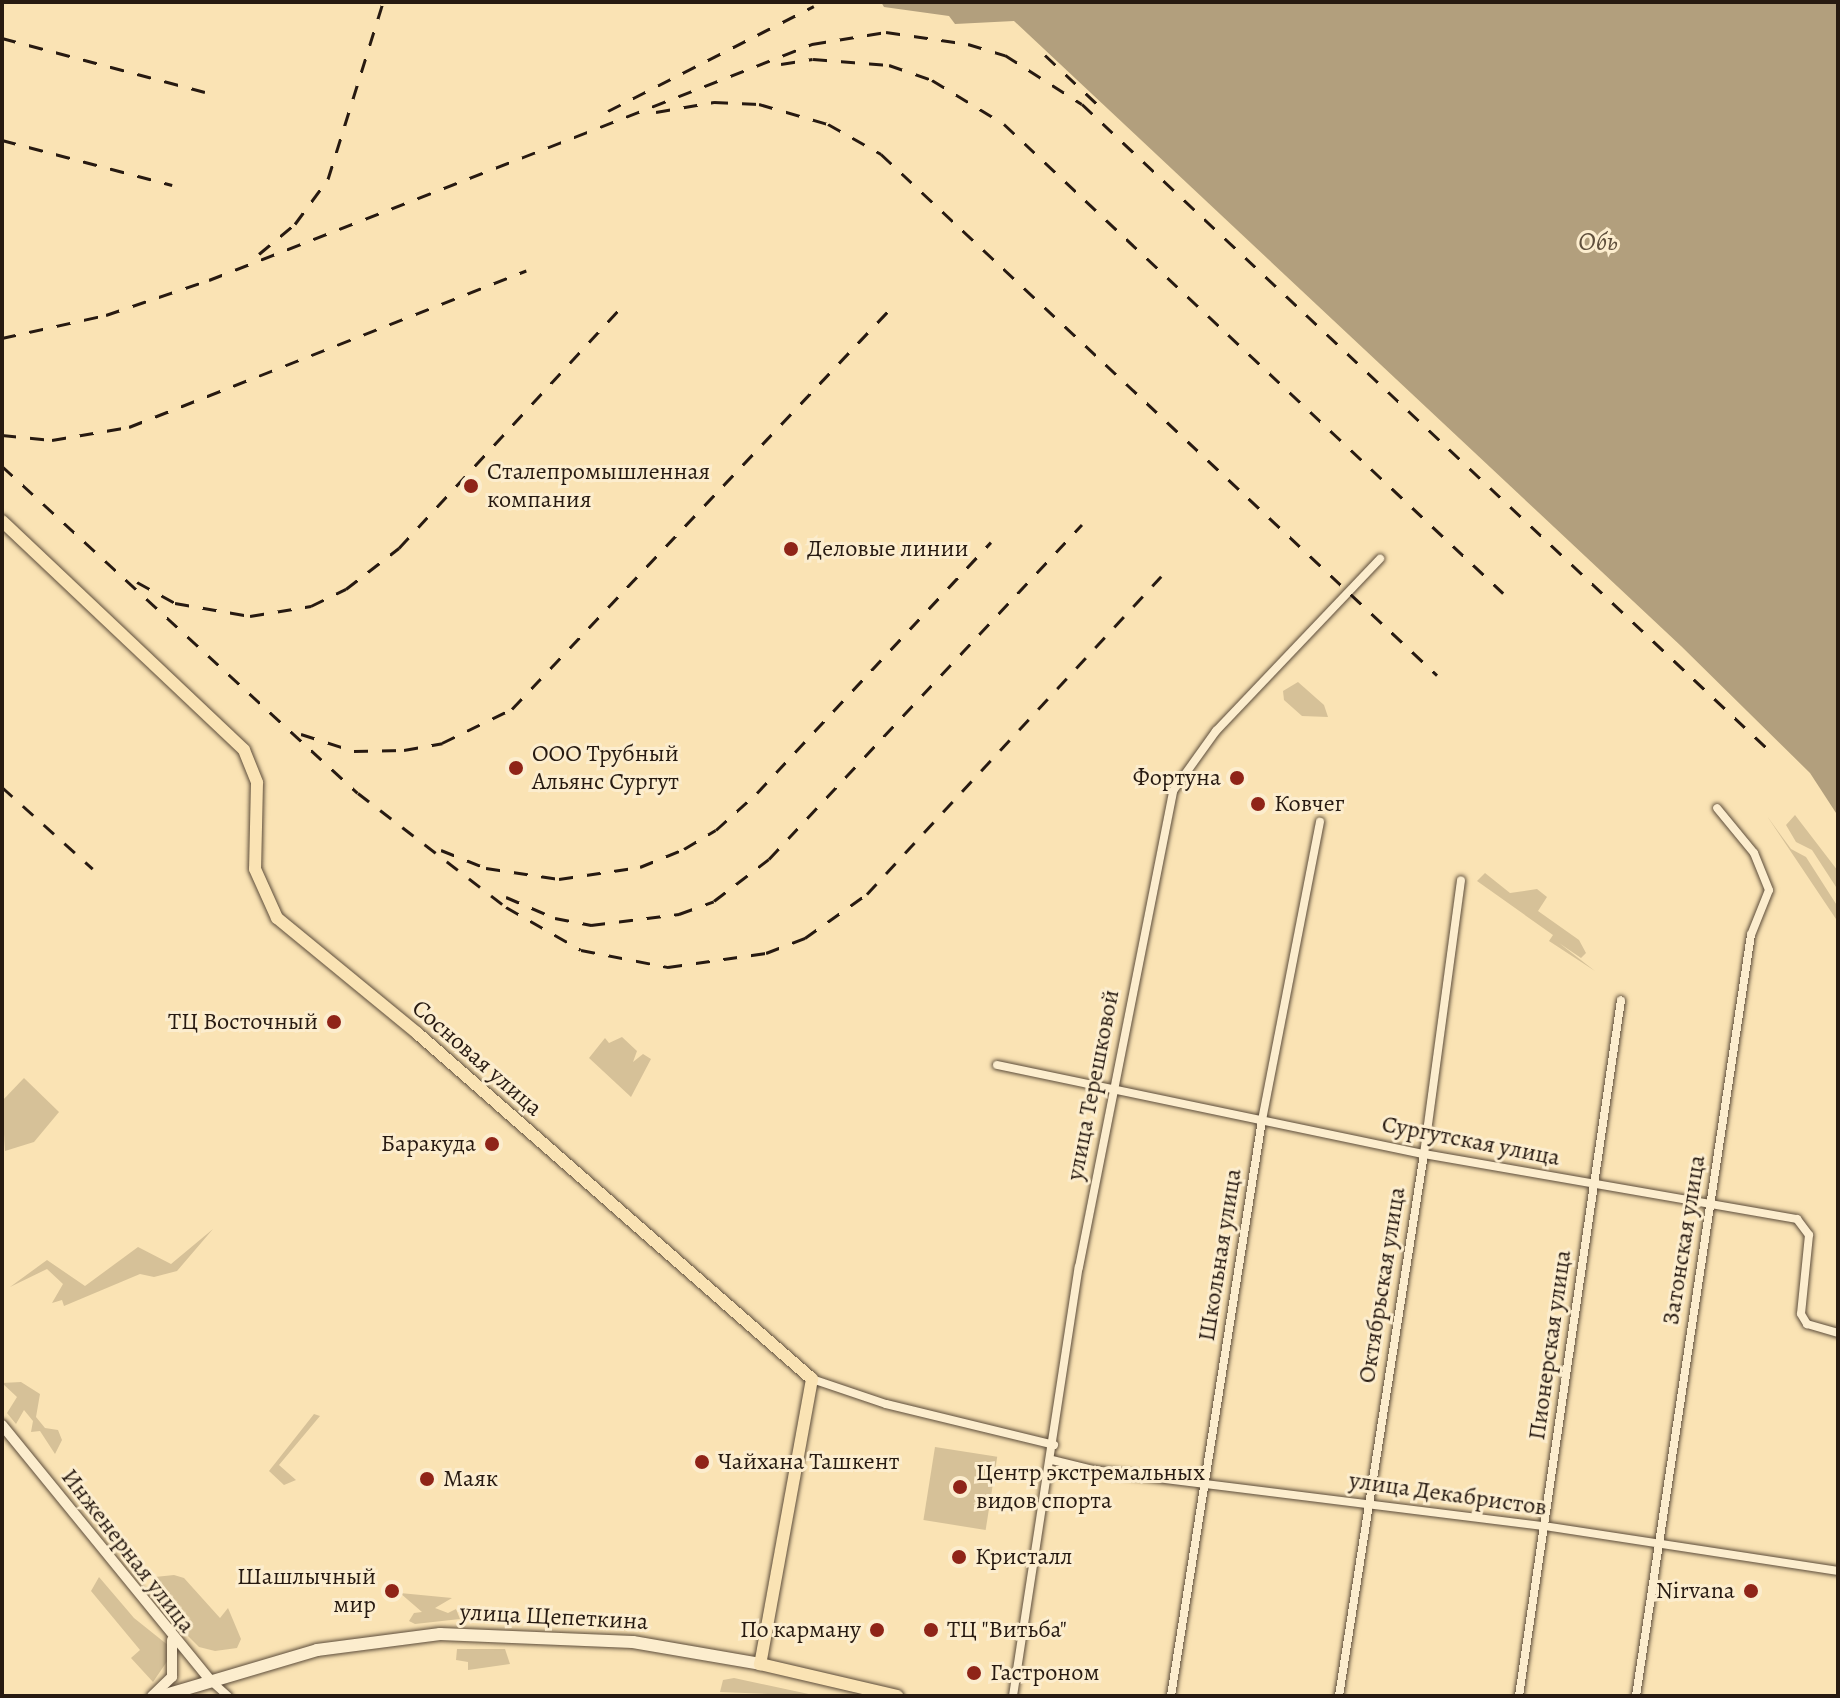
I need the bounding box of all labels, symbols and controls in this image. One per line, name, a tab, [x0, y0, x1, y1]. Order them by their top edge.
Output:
water label: Обь	[1578, 226, 1618, 258]
place label: Сталепромышленная компания	[487, 458, 710, 514]
marker: Сталепромышленная компания	[462, 477, 480, 495]
place label: Деловые линии	[807, 535, 969, 563]
marker: Деловые линии	[782, 540, 800, 558]
place label: ООО Трубный Альянс Сургут	[532, 740, 679, 796]
marker: ООО Трубный Альянс Сургут	[507, 759, 525, 777]
place label: Фортуна	[1133, 764, 1221, 792]
marker: Фортуна	[1228, 769, 1246, 787]
place label: Ковчег	[1274, 790, 1345, 818]
marker: Ковчег	[1249, 795, 1267, 813]
street label: улица Терешковой	[1060, 987, 1126, 1183]
street label: Сосновая улица	[406, 994, 548, 1122]
place label: ТЦ Восточный	[168, 1008, 318, 1036]
marker: ТЦ Восточный	[325, 1013, 343, 1031]
street label: Сургутская улица	[1379, 1110, 1563, 1172]
place label: Баракуда	[381, 1130, 476, 1158]
marker: Баракуда	[483, 1135, 501, 1153]
street label: Затонская улица	[1656, 1153, 1712, 1327]
street label: Школьная улица	[1192, 1167, 1248, 1343]
street label: Октябрьская улица	[1352, 1185, 1412, 1385]
street label: Пионерская улица	[1522, 1248, 1578, 1442]
place label: Чайхана Ташкент	[718, 1448, 899, 1476]
marker: Чайхана Ташкент	[693, 1453, 711, 1471]
place label: Центр экстремальных видов спорта	[976, 1459, 1205, 1515]
street label: Инженерная улица	[55, 1463, 201, 1639]
place label: Маяк	[443, 1465, 498, 1493]
street label: улица Декабристов	[1347, 1466, 1549, 1522]
marker: Маяк	[418, 1470, 436, 1488]
marker: Центр экстремальных видов спорта	[951, 1478, 969, 1496]
place label: Кристалл	[975, 1543, 1072, 1571]
marker: Кристалл	[950, 1548, 968, 1566]
place label: Шашлычный мир	[237, 1563, 376, 1619]
place label: Nirvana	[1656, 1577, 1735, 1605]
marker: Шашлычный мир	[383, 1582, 401, 1600]
marker: Nirvana	[1742, 1582, 1760, 1600]
street label: улица Щепеткина	[459, 1598, 649, 1636]
place label: По карману	[740, 1616, 861, 1644]
place label: ТЦ "Витьба"	[947, 1616, 1067, 1644]
marker: По карману	[868, 1621, 886, 1639]
marker: ТЦ "Витьба"	[922, 1621, 940, 1639]
place label: Гастроном	[990, 1659, 1099, 1687]
marker: Гастроном	[965, 1664, 983, 1682]

